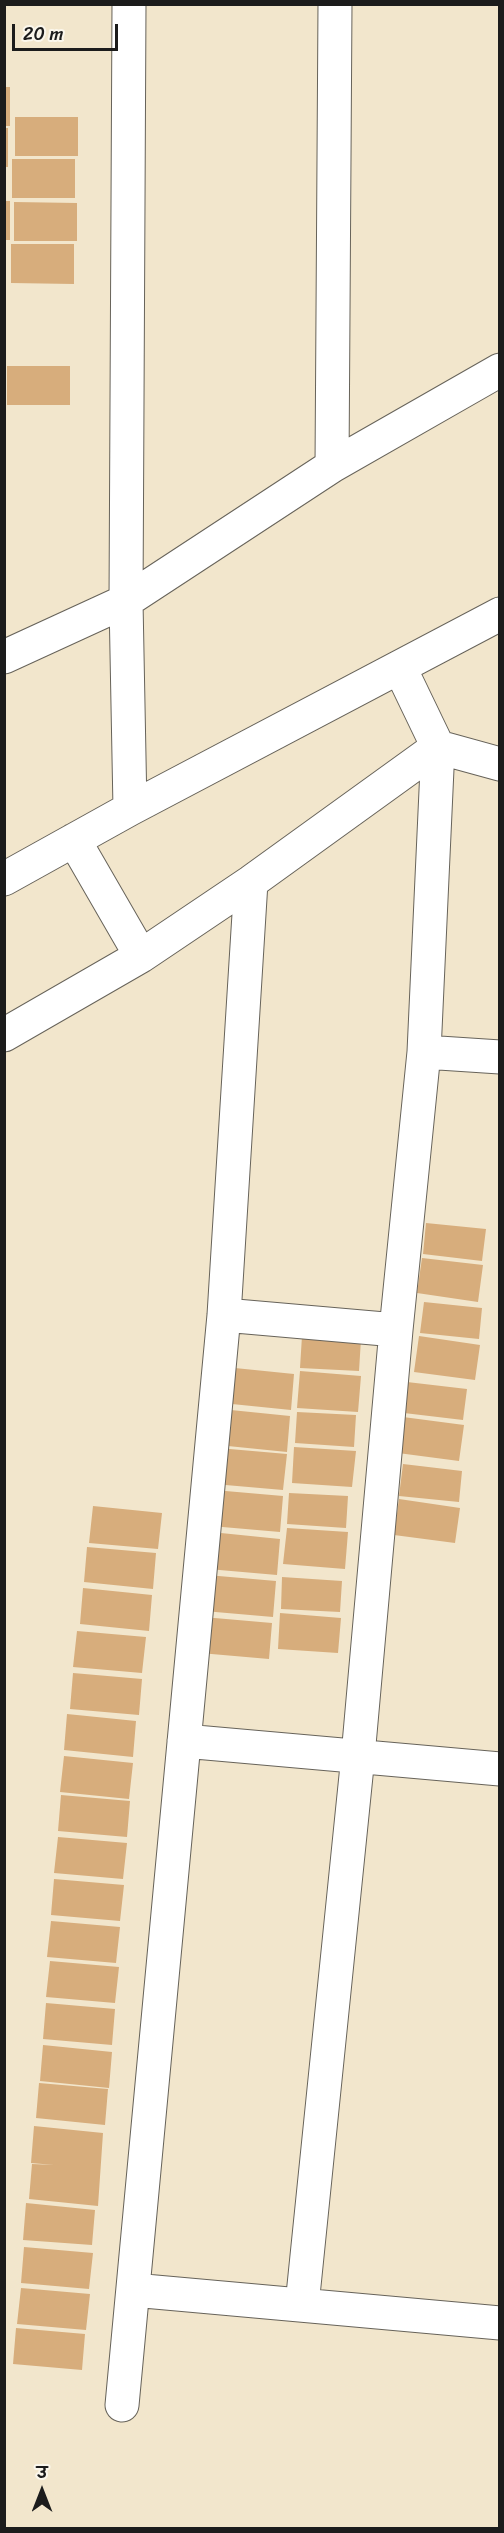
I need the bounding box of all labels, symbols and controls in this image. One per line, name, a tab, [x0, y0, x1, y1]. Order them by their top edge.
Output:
scale bar	[15, 12, 122, 50]
text: 20 m	[23, 18, 63, 50]
text: उ	[37, 2458, 47, 2487]
north arrow	[12, 2461, 72, 2521]

